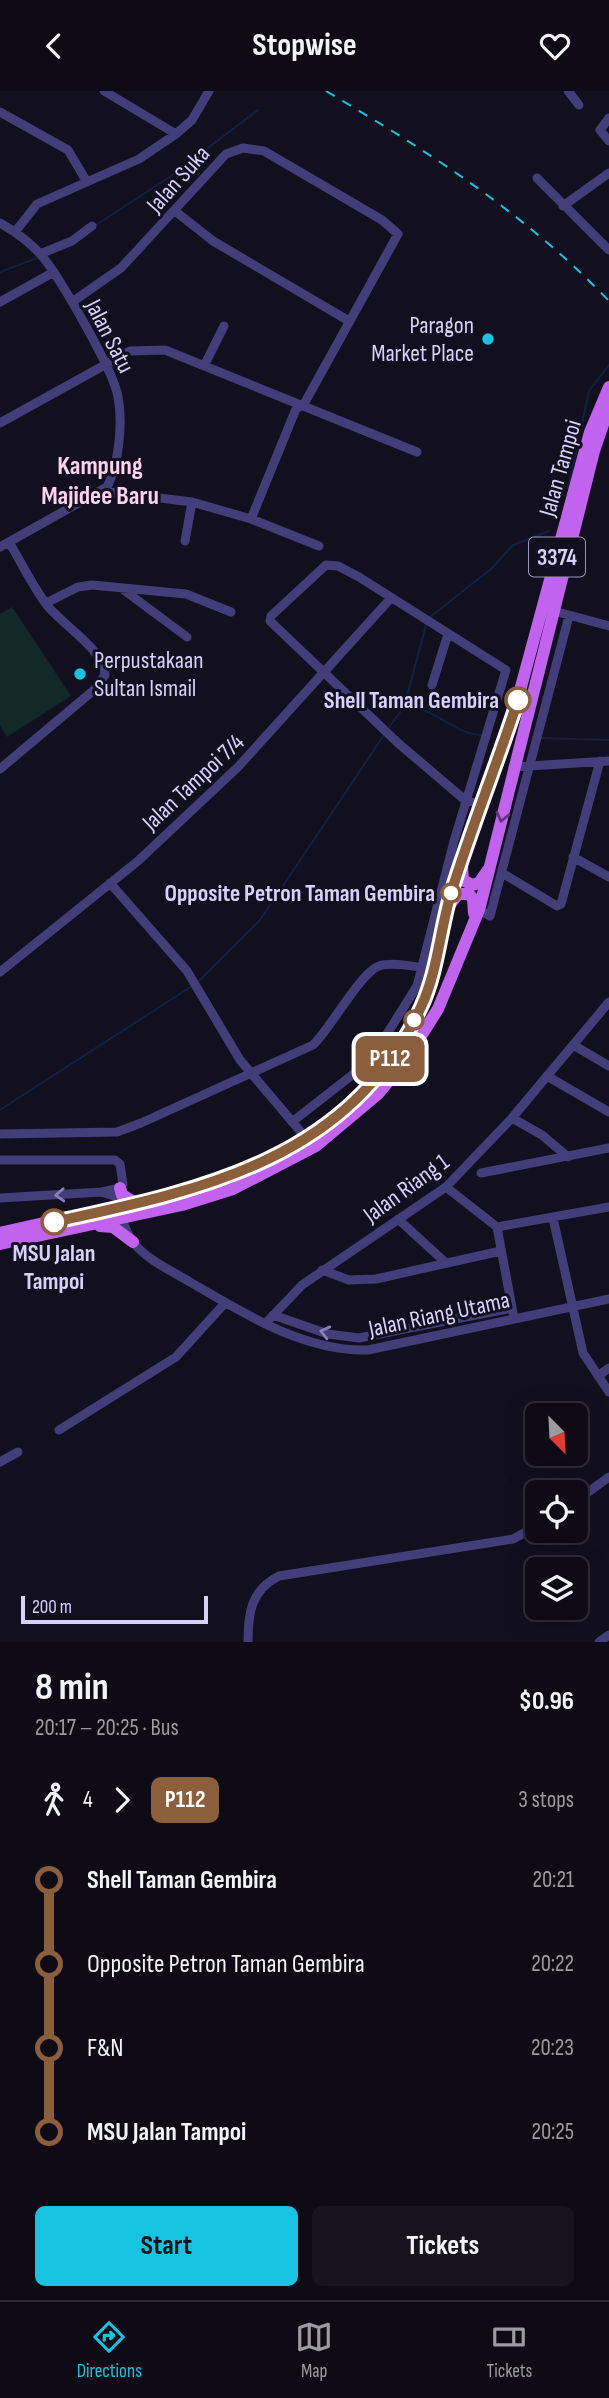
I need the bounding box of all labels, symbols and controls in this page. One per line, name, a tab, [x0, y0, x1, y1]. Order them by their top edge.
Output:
text: Stopwise	[252, 26, 357, 65]
icon: back	[35, 27, 73, 65]
icon: heart	[536, 27, 574, 65]
street label: Jalan Suka	[140, 140, 216, 220]
street label: Jalan Satu	[78, 294, 140, 378]
place label: Paragon Market Place	[371, 311, 474, 368]
marker: Paragon Market Place	[480, 331, 496, 347]
street label: Jalan Tampoi	[533, 416, 588, 521]
district label: Kampung Majidee Baru	[41, 451, 159, 512]
road number: 3374	[529, 537, 585, 577]
place label: Perpustakaan Sultan Ismail	[94, 646, 204, 703]
marker: Perpustakaan Sultan Ismail	[72, 666, 88, 682]
place label: Shell Taman Gembira	[324, 686, 499, 715]
marker: Shell Taman Gembira	[505, 687, 531, 713]
street label: Jalan Tampoi 7/4	[136, 728, 250, 837]
one-way arrow	[495, 811, 510, 823]
place label: Opposite Petron Taman Gembira	[164, 879, 435, 908]
marker: Opposite Petron Taman Gembira	[441, 883, 461, 903]
unlabelled marker	[404, 1010, 424, 1030]
line badge: P112	[341, 1036, 439, 1082]
text: P112	[370, 1044, 410, 1073]
street label: Jalan Riang 1	[357, 1147, 455, 1230]
one-way arrow	[55, 1187, 66, 1202]
marker: MSU Jalan Tampoi	[41, 1209, 67, 1235]
place label: MSU Jalan Tampoi	[13, 1239, 95, 1296]
street label: Jalan Riang Utama	[365, 1285, 512, 1344]
one-way arrow	[319, 1326, 331, 1340]
north arrow	[525, 1403, 588, 1467]
map controls	[525, 1403, 588, 1620]
button: locate	[525, 1480, 588, 1543]
button: layers	[525, 1557, 588, 1620]
scale bar	[21, 1593, 208, 1625]
text: 200 m	[32, 1596, 72, 1619]
text: 8 min	[35, 1665, 109, 1710]
text: $0.96	[519, 1686, 574, 1717]
text: 20:17 – 20:25 · Bus	[35, 1714, 179, 1742]
icon: walk	[35, 1781, 73, 1819]
icon: forward	[103, 1781, 141, 1819]
text: P112	[165, 1785, 205, 1814]
text: 4	[83, 1786, 93, 1814]
text: 3 stops	[518, 1786, 574, 1814]
text: Shell Taman Gembira	[87, 1865, 277, 1896]
text: 20:21	[533, 1866, 574, 1894]
text: Opposite Petron Taman Gembira	[87, 1949, 365, 1980]
text: 20:22	[531, 1950, 574, 1978]
text: F&N	[87, 2033, 124, 2064]
text: 20:23	[531, 2034, 574, 2062]
text: MSU Jalan Tampoi	[87, 2117, 246, 2148]
text: 20:25	[531, 2118, 574, 2146]
button: Start	[35, 2206, 298, 2286]
button: Tickets	[312, 2206, 574, 2286]
tab: Directions	[77, 2318, 142, 2383]
tab: Map	[295, 2318, 333, 2383]
tab: Tickets	[486, 2318, 532, 2383]

